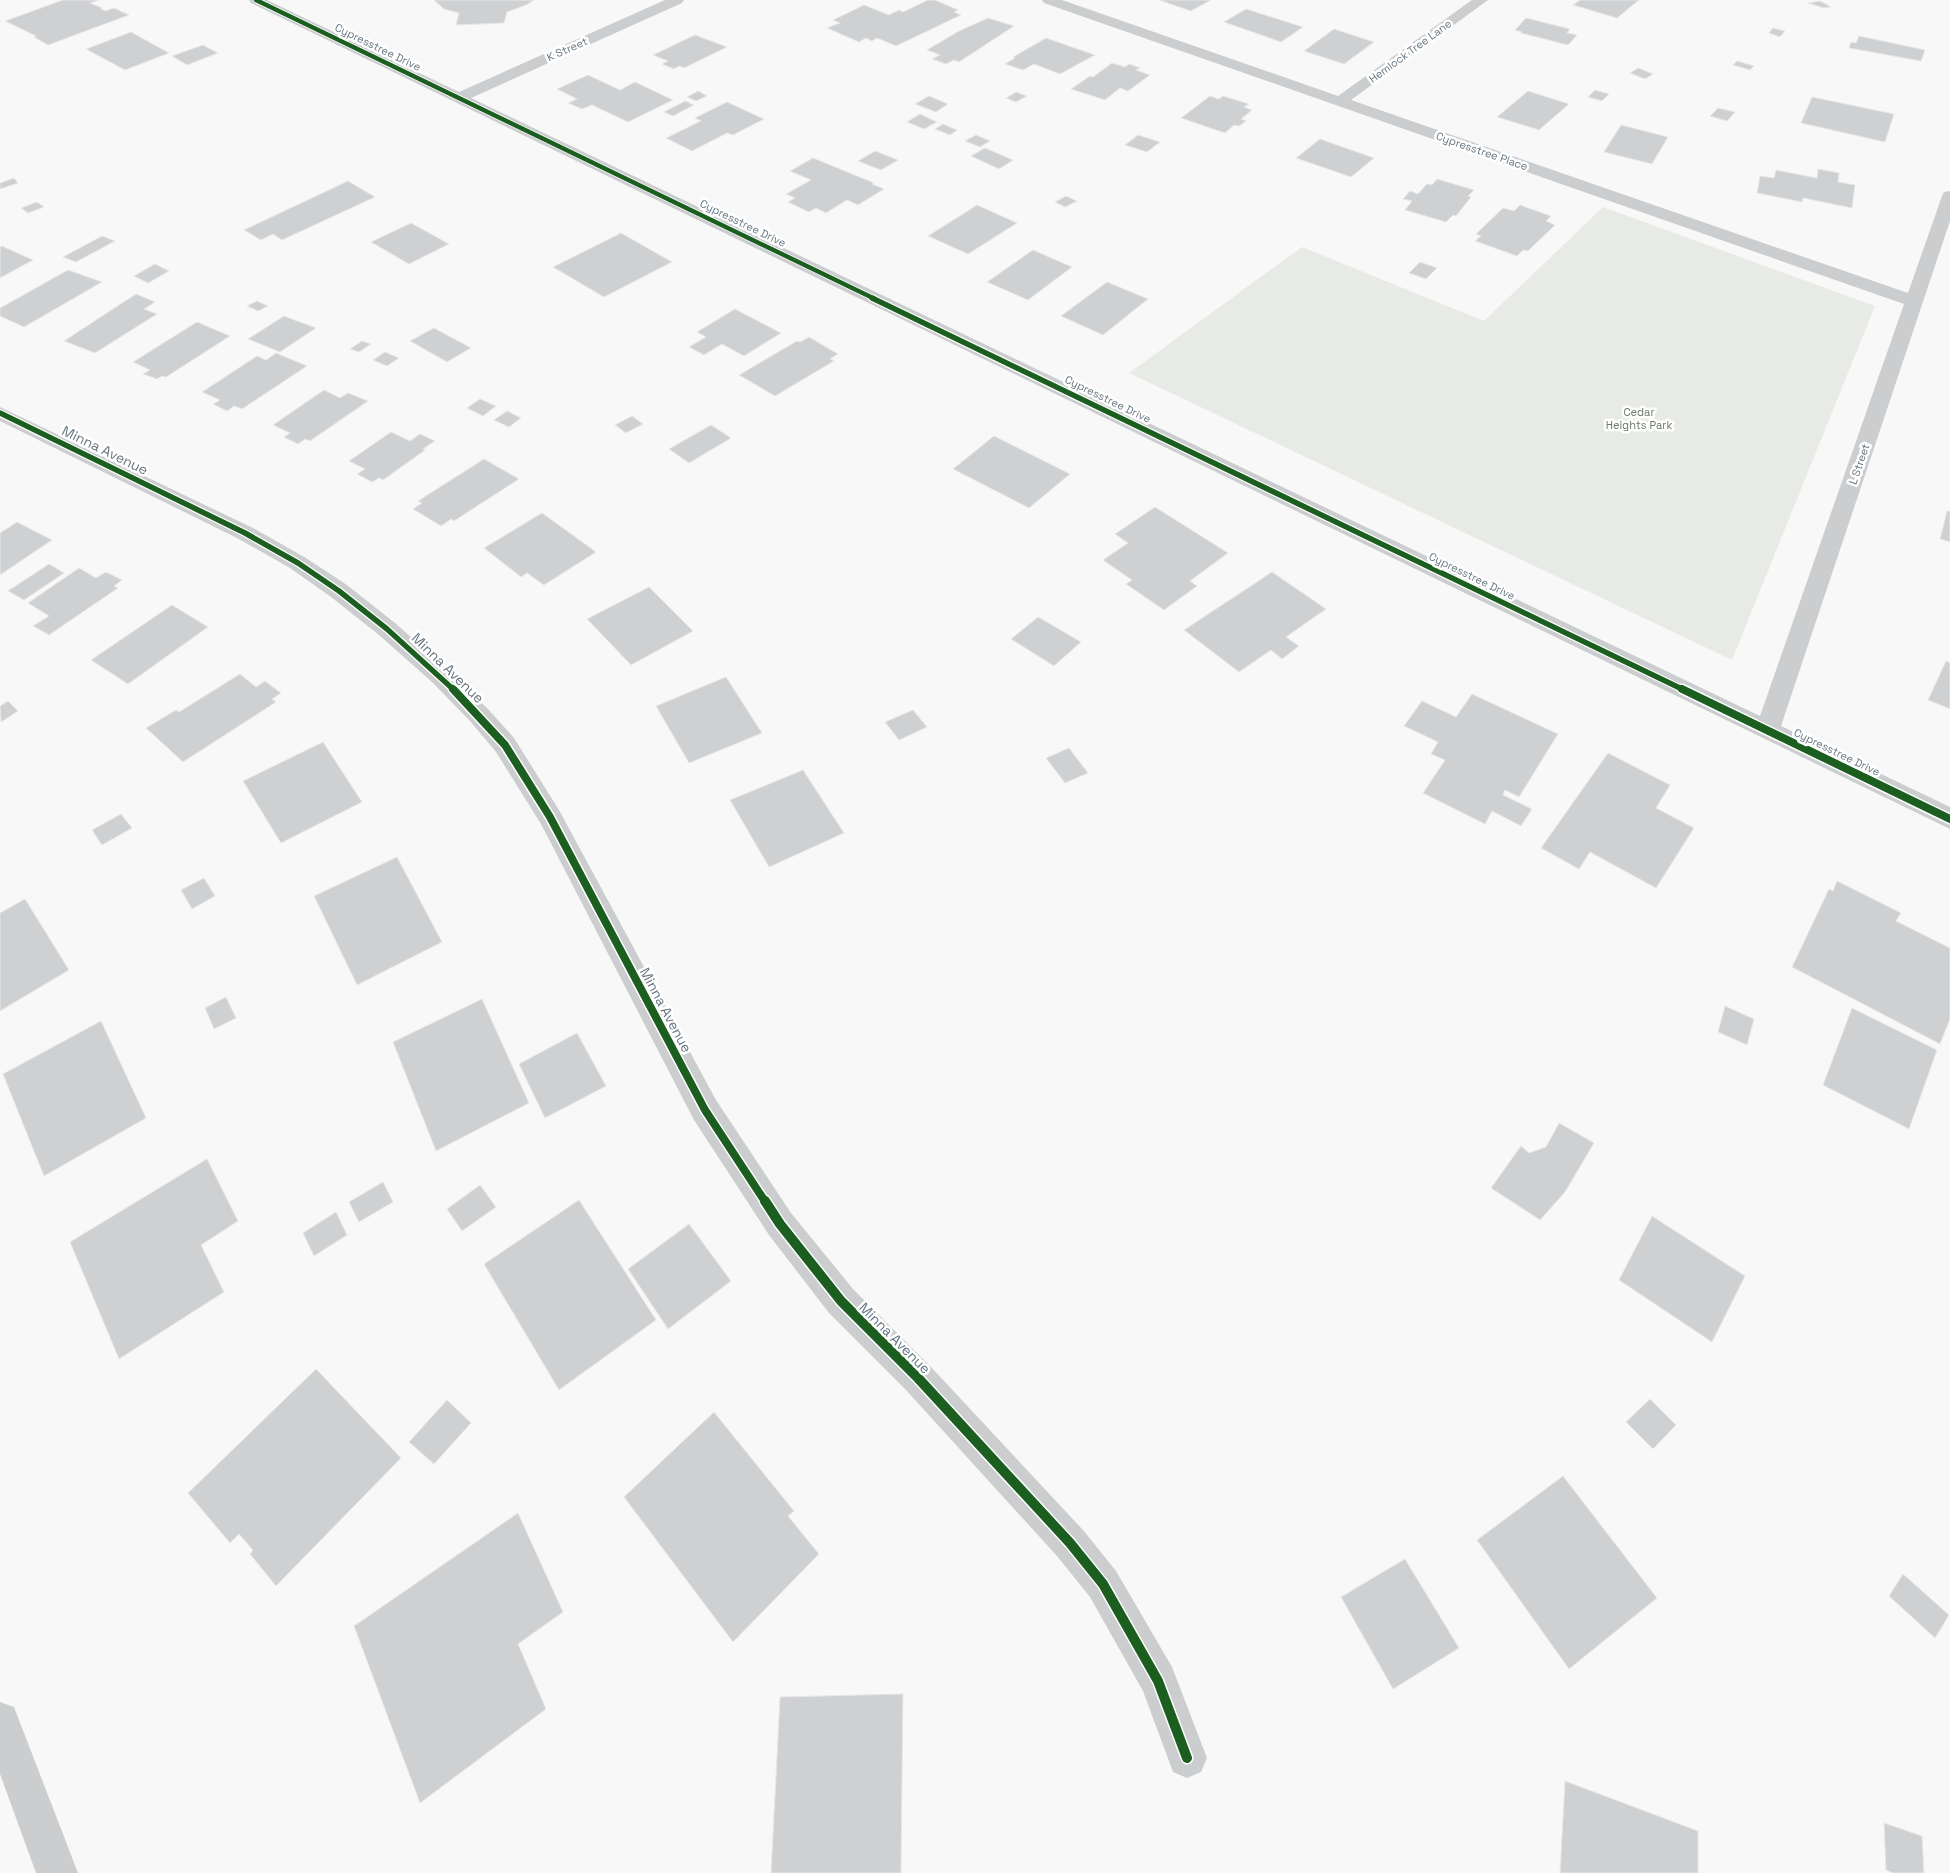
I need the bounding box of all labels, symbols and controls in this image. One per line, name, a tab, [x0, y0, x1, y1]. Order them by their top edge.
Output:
street label: Hemlock Tree Lane	[1366, 16, 1454, 86]
street label: Cypresstree Drive	[333, 20, 423, 74]
street label: K Street	[544, 34, 590, 64]
street label: Cypresstree Place	[1434, 129, 1530, 173]
street label: Cypresstree Drive	[698, 196, 788, 250]
street label: Cypresstree Drive	[1063, 372, 1153, 426]
park label: Cedar Heights Park	[1606, 405, 1672, 432]
street label: Minna Avenue	[59, 421, 151, 479]
street label: L Street	[1846, 442, 1872, 486]
street label: Cypresstree Drive	[1427, 549, 1517, 603]
street label: Minna Avenue	[408, 629, 488, 707]
street label: Cypresstree Drive	[1792, 725, 1882, 779]
street label: Minna Avenue	[636, 964, 696, 1056]
street label: Minna Avenue	[856, 1299, 934, 1377]

